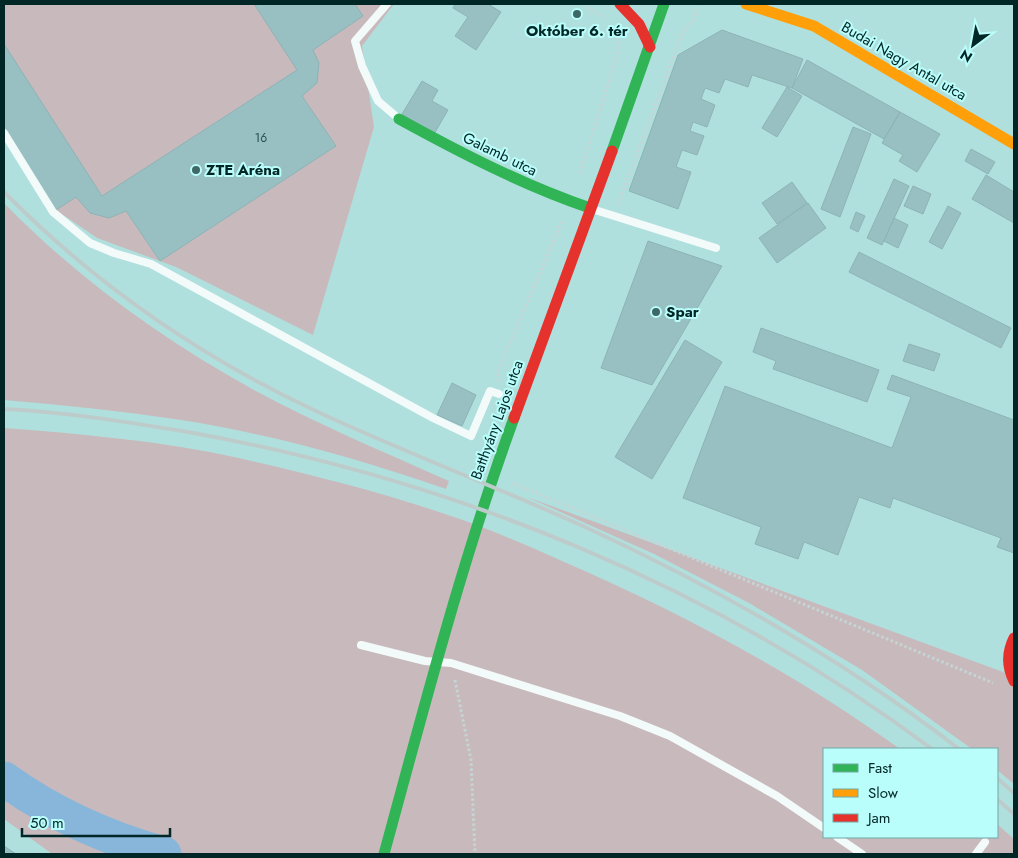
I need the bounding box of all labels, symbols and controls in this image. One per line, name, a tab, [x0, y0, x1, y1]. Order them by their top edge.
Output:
marker: Október 6. tér	[571, 8, 583, 20]
street label: Budai Nagy Antal utca	[838, 18, 970, 104]
place label: Október 6. tér	[526, 20, 629, 42]
north arrow	[948, 20, 998, 70]
street label: Galamb utca	[459, 127, 541, 181]
house number: 16	[255, 129, 267, 147]
place label: ZTE Aréna	[206, 159, 280, 181]
marker: ZTE Aréna	[190, 164, 202, 176]
place label: Spar	[666, 301, 700, 323]
marker: Spar	[650, 306, 662, 318]
street label: Batthyány Lajos utca	[465, 357, 529, 483]
legend	[823, 748, 998, 838]
text: Fast	[868, 757, 892, 779]
text: Slow	[868, 782, 899, 804]
scale bar	[22, 806, 170, 838]
text: Jam	[866, 807, 891, 829]
text: 50 m	[30, 812, 64, 834]

